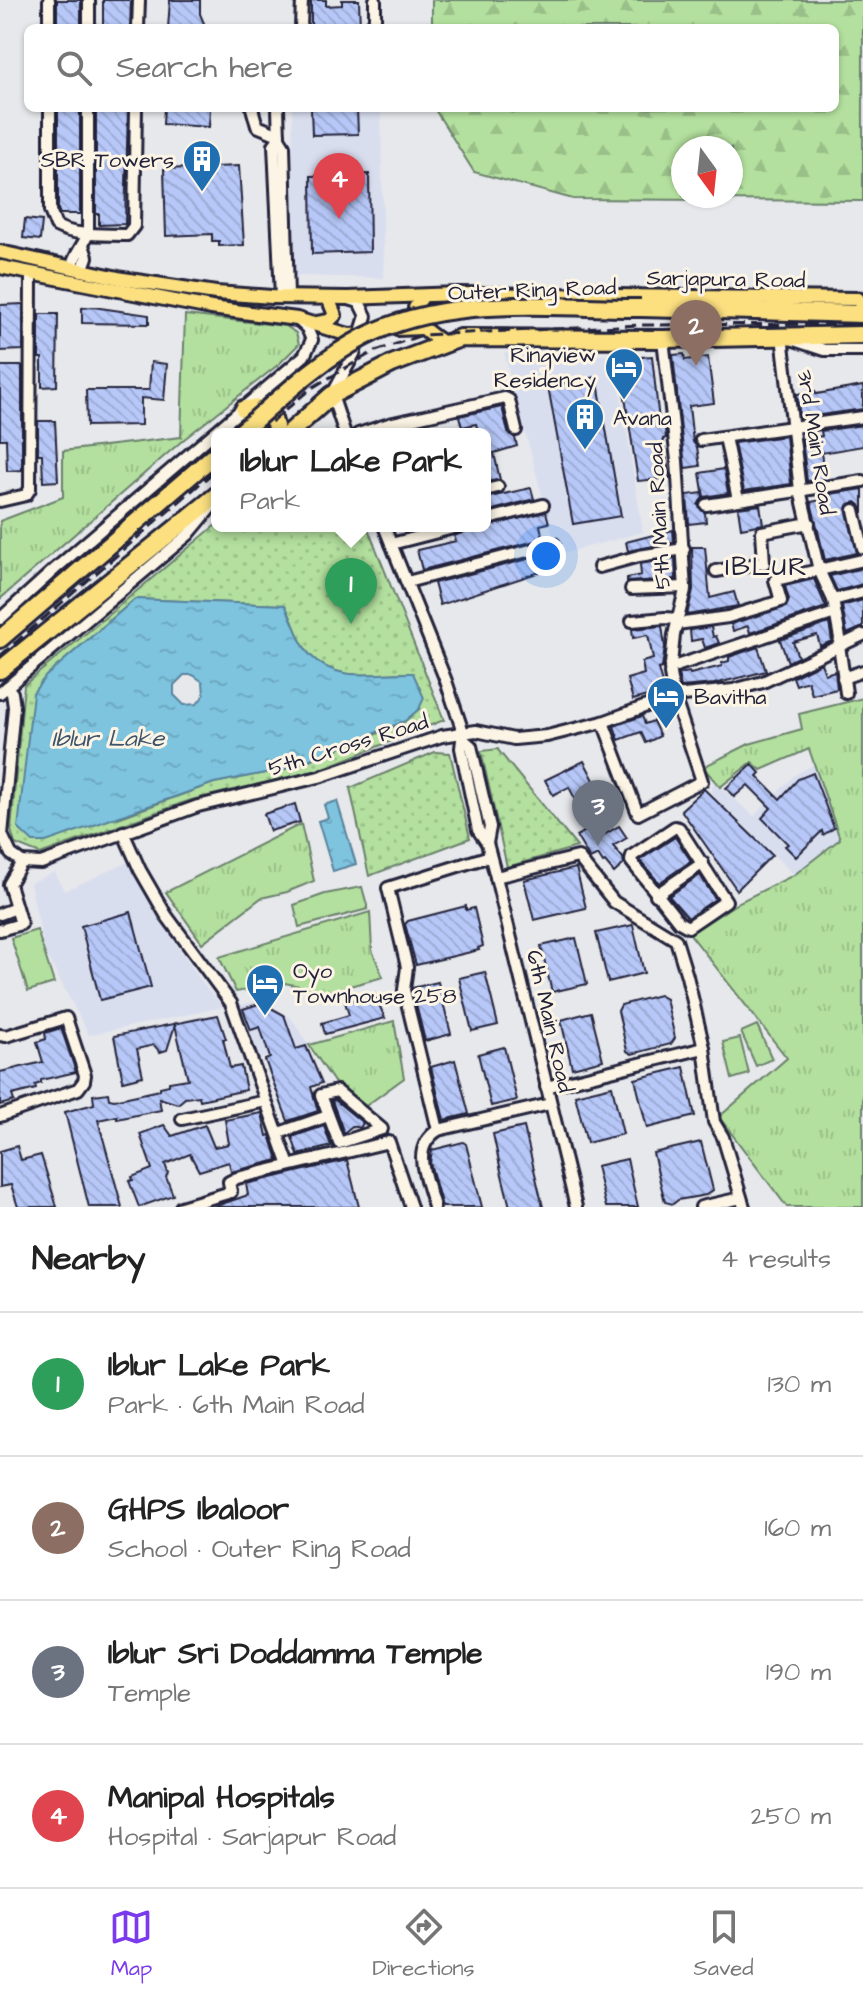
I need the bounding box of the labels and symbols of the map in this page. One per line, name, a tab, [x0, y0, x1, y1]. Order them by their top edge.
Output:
north arrow	[671, 136, 743, 208]
building icon: SBR Towers	[181, 138, 223, 193]
place label: SBR Towers	[41, 145, 174, 176]
pin: 4	[313, 153, 365, 219]
street label: Sarjapura Road	[646, 263, 806, 296]
street label: Outer Ring Road	[447, 272, 617, 310]
pin: 2	[670, 300, 722, 366]
place label: Ringview Residency	[494, 340, 596, 397]
hotel icon: Ringview Residency	[603, 346, 645, 401]
street label: 3rd Main Road	[789, 367, 842, 517]
building icon: Avana	[564, 396, 606, 451]
place label: Avana	[613, 403, 672, 434]
street label: 5th Main Road	[640, 442, 679, 590]
your location	[526, 536, 566, 576]
district label: IBLUR	[725, 549, 809, 585]
pin: 1	[325, 558, 377, 624]
hotel icon: Bavitha	[645, 675, 687, 730]
place label: Bavitha	[694, 682, 767, 713]
street label: 5th Cross Road	[265, 706, 432, 784]
water label: Iblur Lake	[52, 722, 165, 756]
pin: 3	[572, 780, 624, 846]
street label: 6th Main Road	[518, 947, 581, 1096]
place label: Oyo Townhouse 258	[293, 956, 457, 1012]
hotel icon: Oyo Townhouse 258	[244, 962, 286, 1017]

